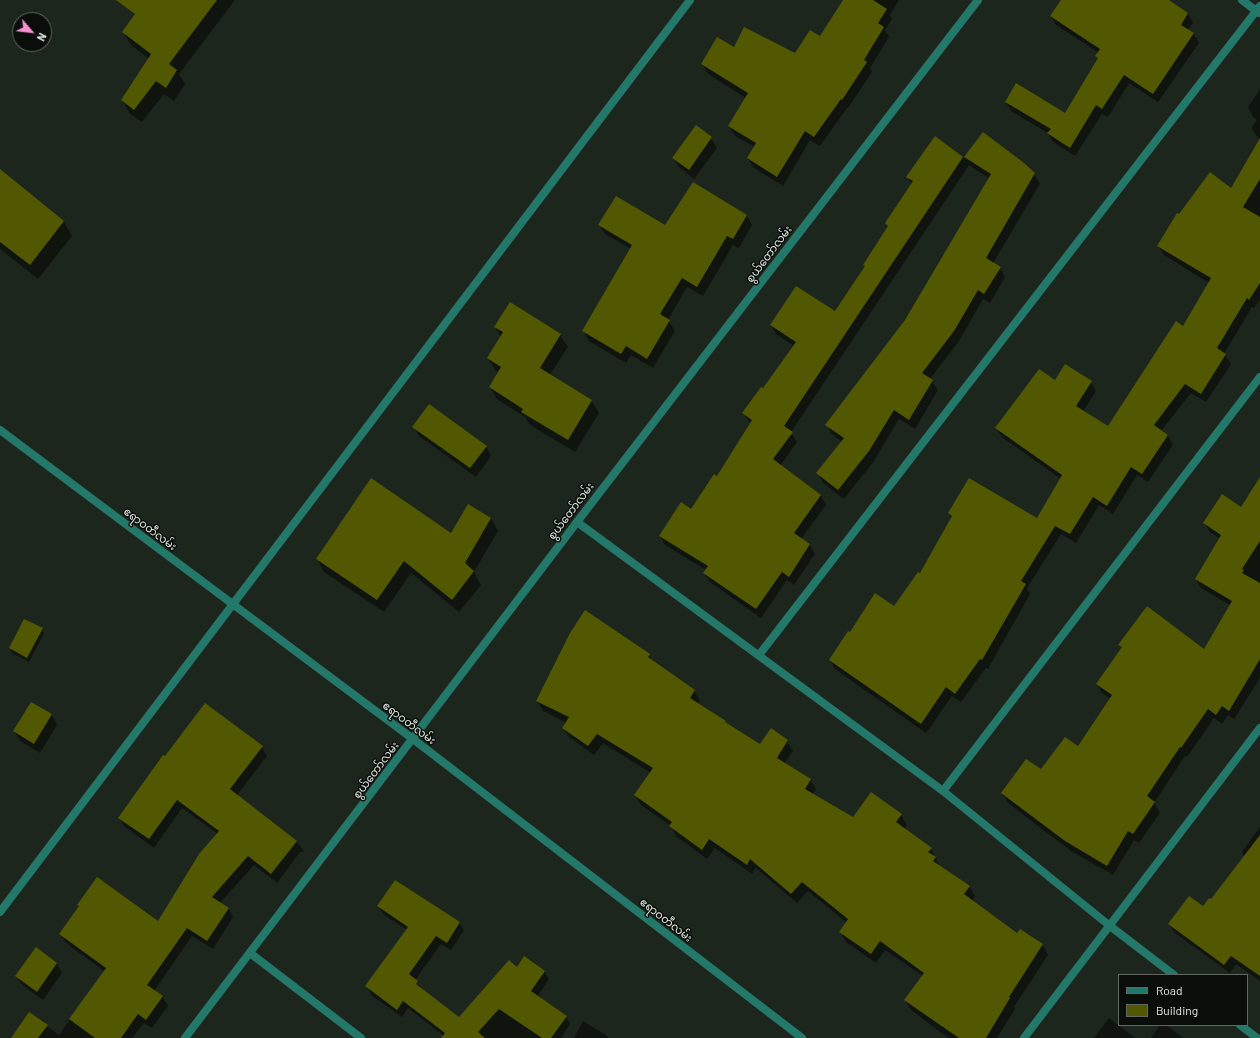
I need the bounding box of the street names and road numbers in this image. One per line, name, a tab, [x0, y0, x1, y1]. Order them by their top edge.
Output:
street label: စွယ်တော်လမ်း	[743, 223, 795, 285]
street label: စွယ်တော်လမ်း	[545, 480, 597, 542]
street label: ဧရာဝတီလမ်း	[121, 505, 179, 553]
street label: ဧရာဝတီလမ်း	[380, 699, 438, 747]
street label: စွယ်တော်လမ်း	[350, 739, 402, 801]
street label: ဧရာဝတီလမ်း	[637, 895, 695, 945]

